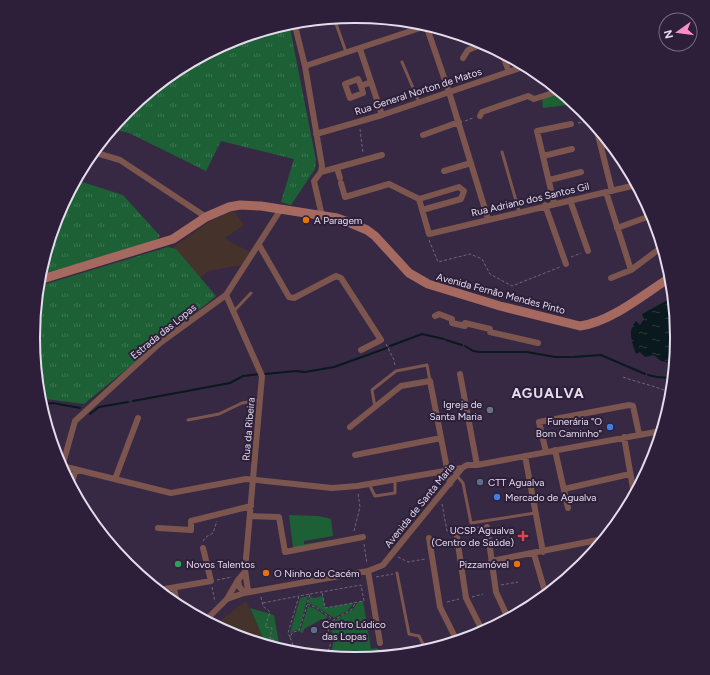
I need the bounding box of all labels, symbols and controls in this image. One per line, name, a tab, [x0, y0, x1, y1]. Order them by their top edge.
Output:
north arrow	[658, 12, 698, 52]
text: N	[661, 29, 676, 40]
street label: Rua General Norton de Matos	[353, 65, 484, 118]
street label: Rua Adriano dos Santos Gil	[470, 180, 591, 219]
place label: A Paragem	[314, 214, 362, 227]
marker: A Paragem	[301, 215, 311, 225]
street label: Avenida Fernão Mendes Pinto	[435, 270, 567, 317]
street label: Estrada das Lopas	[128, 301, 199, 362]
district label: AGUALVA	[511, 385, 585, 402]
street label: Rua da Ribeira	[239, 397, 258, 461]
place label: Igreja de Santa Maria	[429, 398, 483, 423]
marker: Igreja de Santa Maria	[485, 405, 495, 415]
place label: Funerária "O Bom Caminho"	[536, 415, 602, 440]
marker: Funerária "O Bom Caminho"	[605, 422, 615, 432]
street label: Avenida de Santa Maria	[381, 460, 457, 550]
place label: CTT Agualva	[488, 476, 544, 489]
marker: CTT Agualva	[475, 477, 485, 487]
place label: Mercado de Agualva	[505, 491, 596, 504]
marker: Mercado de Agualva	[492, 492, 502, 502]
place label: UCSP Agualva (Centro de Saúde)	[431, 524, 514, 549]
marker: UCSP Agualva (Centro de Saúde)	[517, 530, 529, 542]
place label: Novos Talentos	[186, 558, 255, 571]
place label: Pizzamóvel	[459, 558, 509, 571]
marker: Novos Talentos	[173, 559, 183, 569]
marker: Pizzamóvel	[512, 559, 522, 569]
place label: O Ninho do Cacém	[274, 567, 360, 580]
marker: O Ninho do Cacém	[261, 568, 271, 578]
place label: Centro Lúdico das Lopas	[322, 618, 386, 643]
marker: Centro Lúdico das Lopas	[309, 625, 319, 635]

